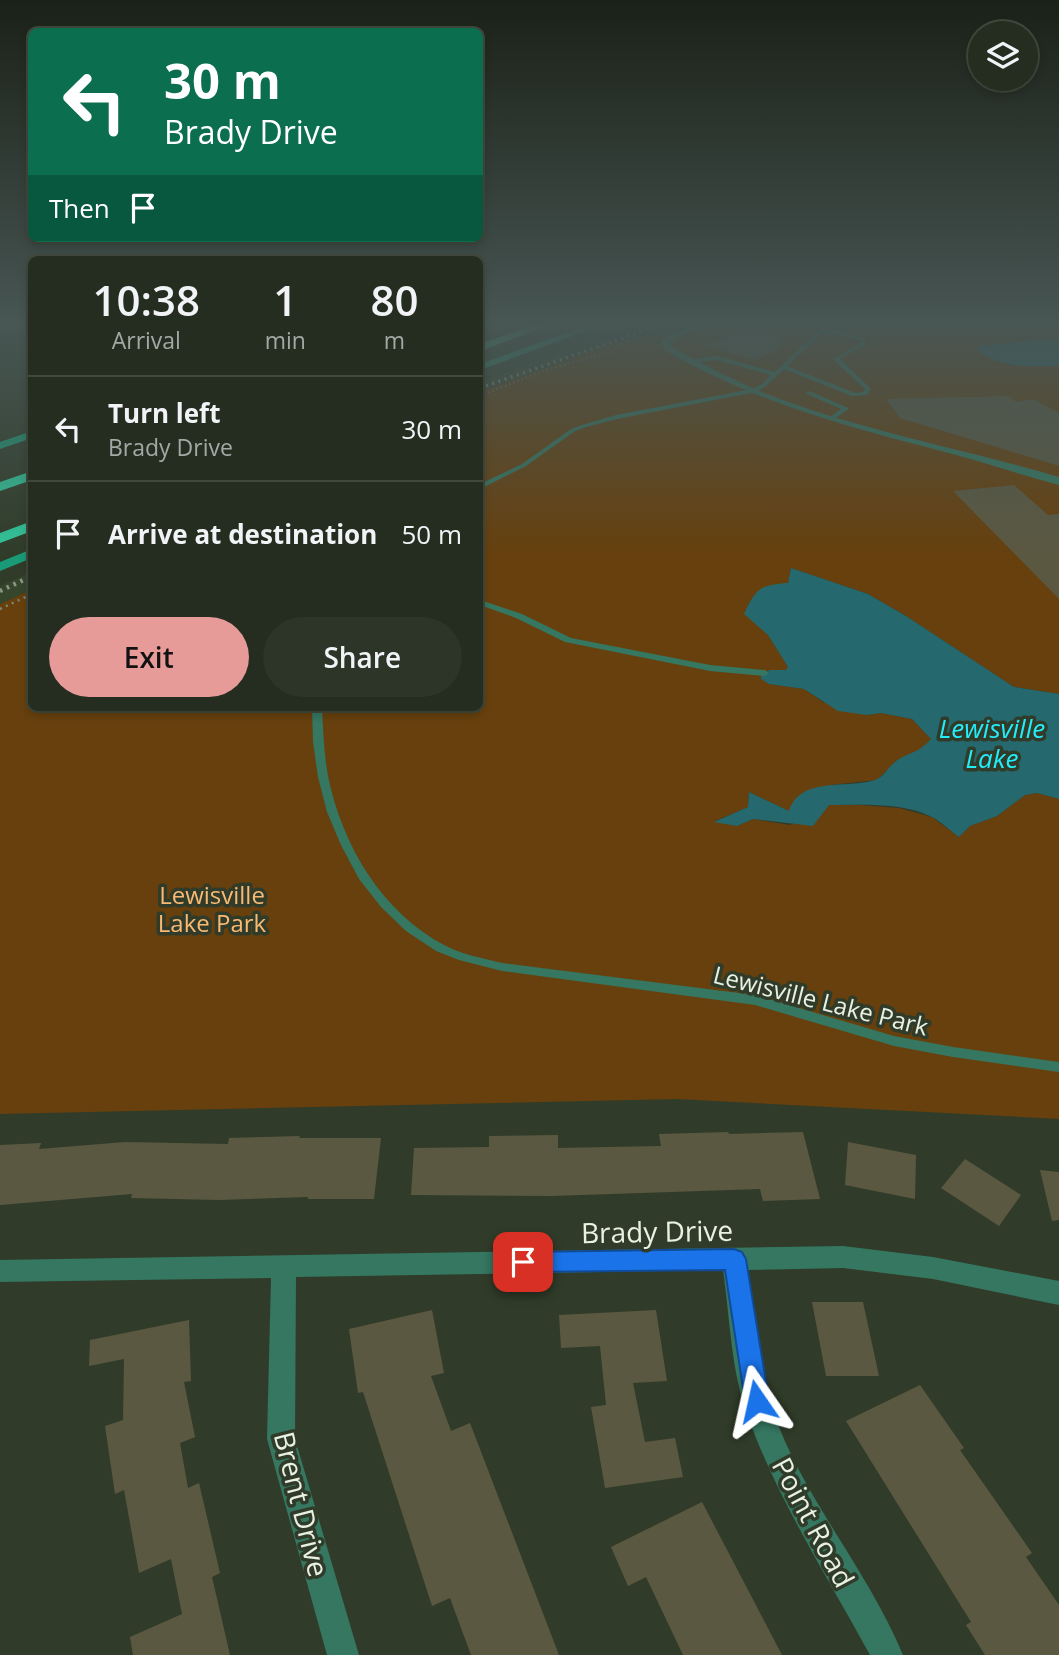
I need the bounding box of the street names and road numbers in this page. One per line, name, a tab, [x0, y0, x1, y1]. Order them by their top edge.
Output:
street label: Lewisville Lake Park	[710, 957, 932, 1043]
street label: Brady Drive	[581, 1211, 733, 1251]
street label: Brent Drive	[266, 1427, 338, 1581]
street label: Point Road	[764, 1450, 864, 1594]

